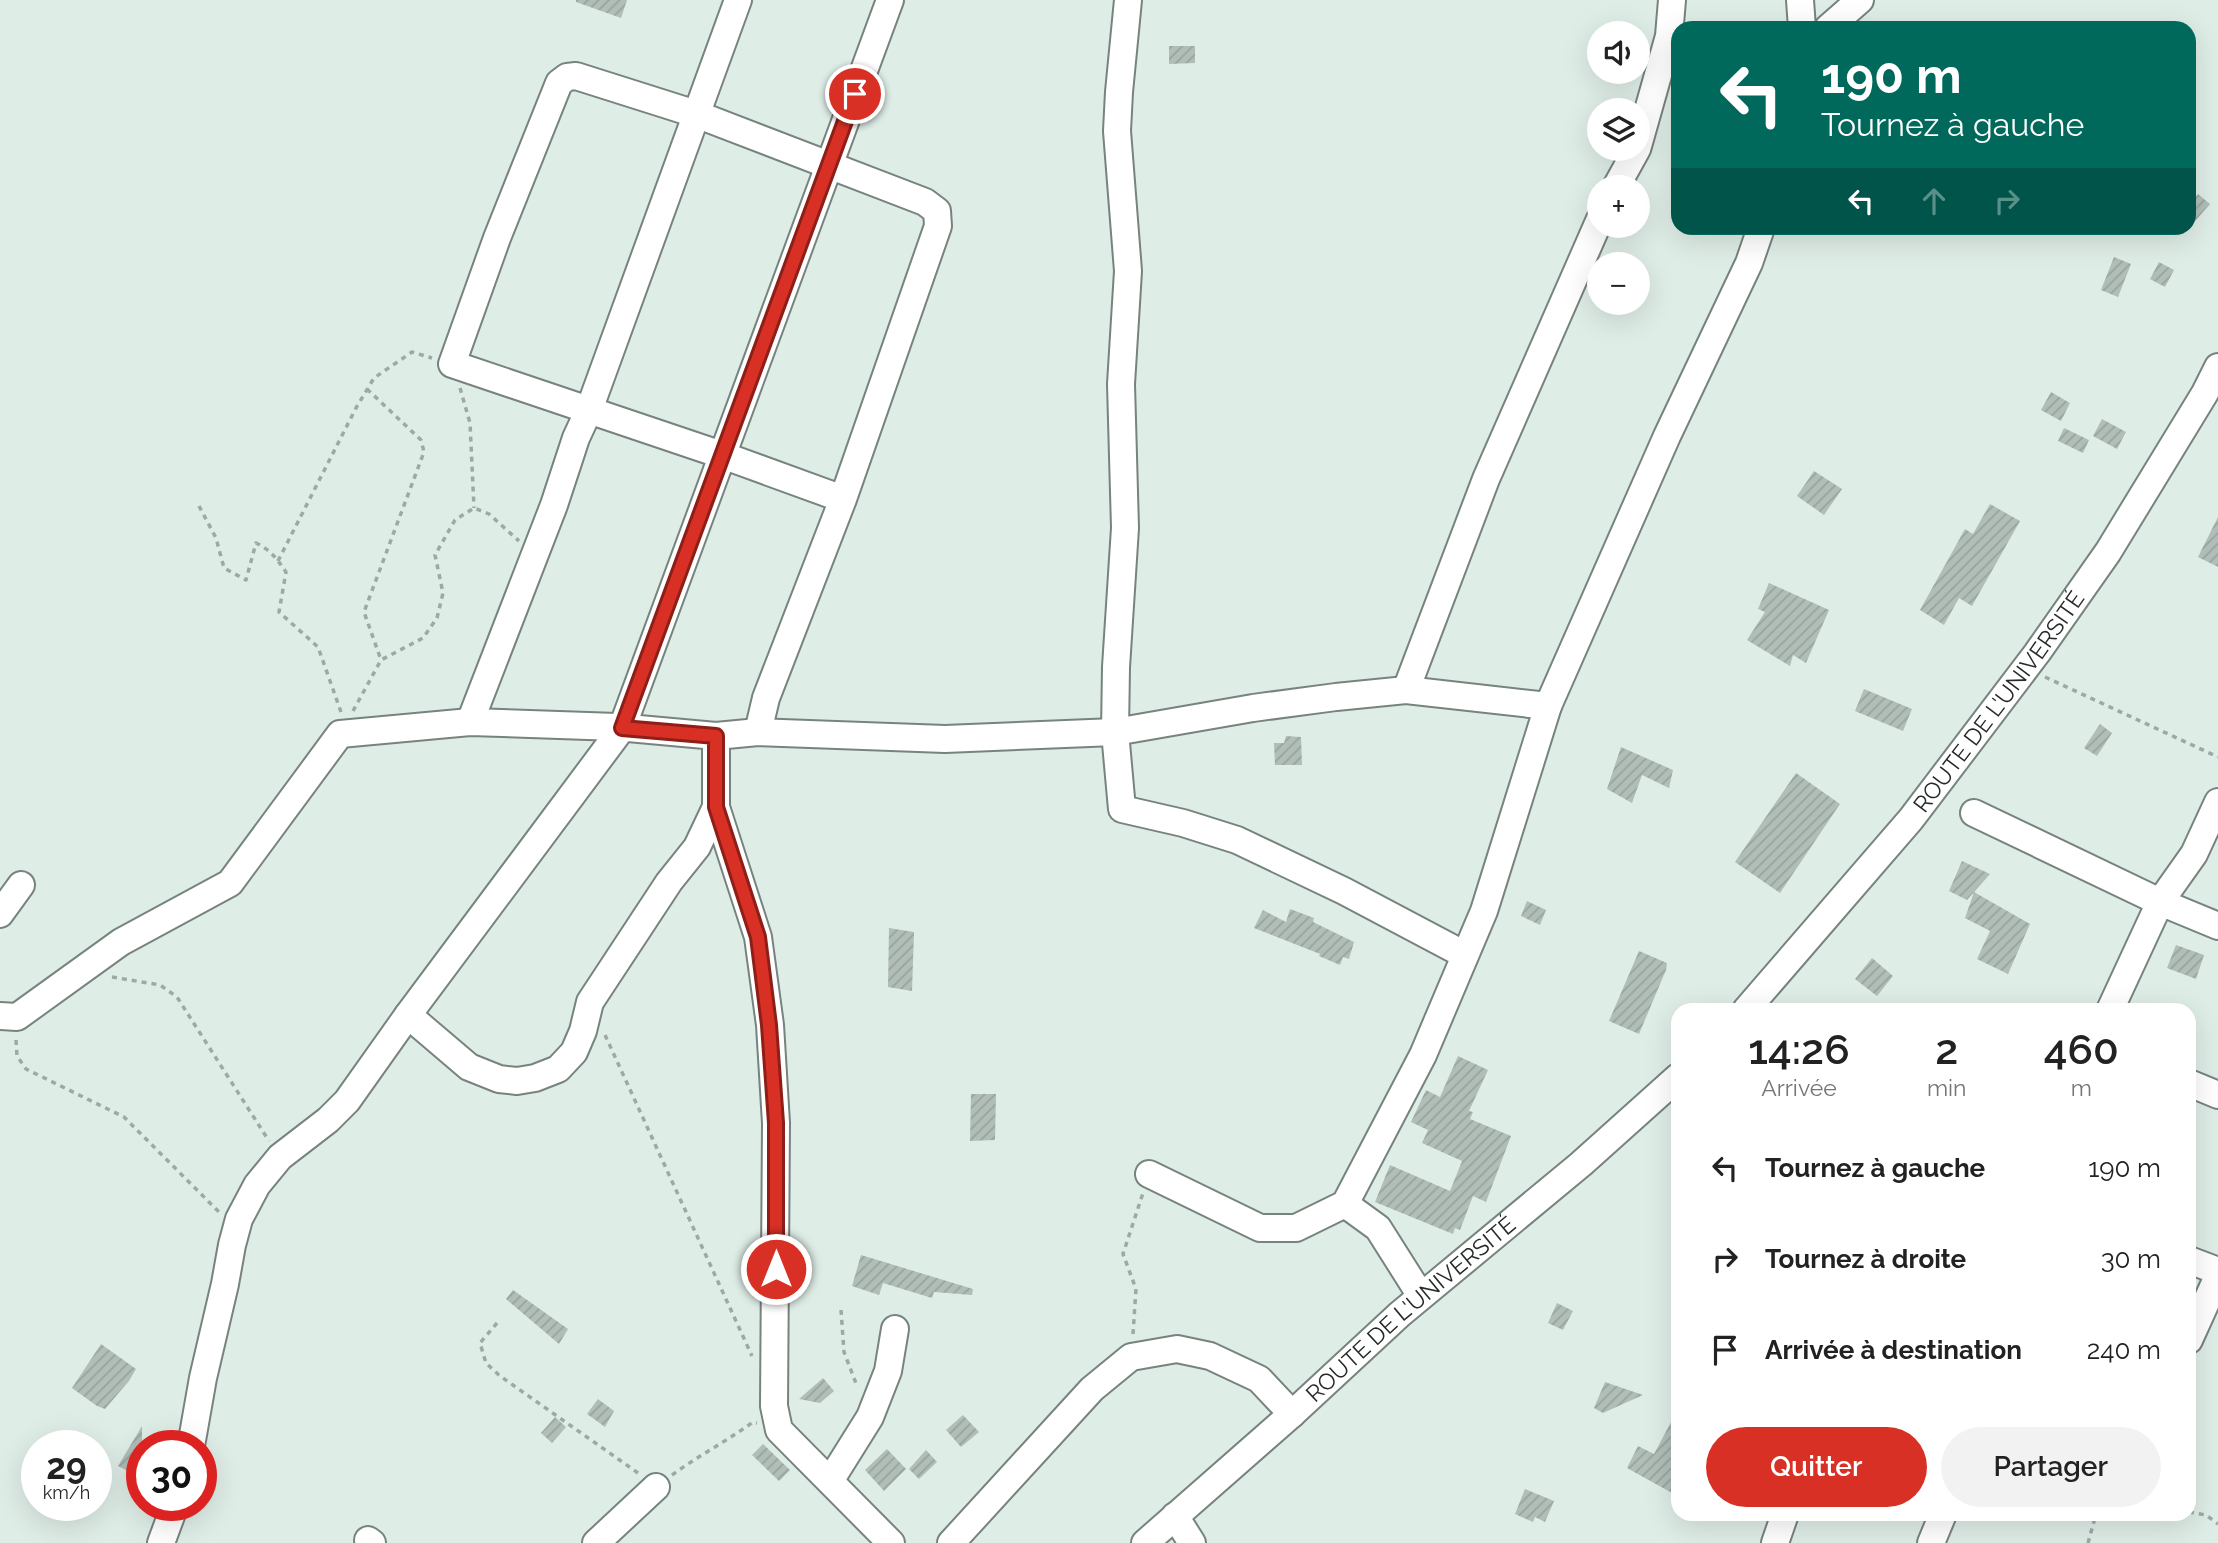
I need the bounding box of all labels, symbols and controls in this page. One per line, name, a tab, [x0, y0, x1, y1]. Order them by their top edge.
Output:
map controls	[1587, 21, 1650, 315]
button: sound	[1587, 21, 1650, 84]
text: 190 m	[1821, 47, 1962, 104]
icon: left	[1706, 49, 1797, 140]
pin	[825, 64, 885, 124]
icon: arrive	[836, 75, 874, 113]
button: layers	[1587, 98, 1650, 161]
text: Tournez à gauche	[1821, 106, 2084, 143]
button: +	[1587, 175, 1650, 238]
icon: left	[1842, 182, 1880, 220]
icon: ahead	[1915, 182, 1953, 220]
icon: right	[1988, 182, 2026, 220]
button: −	[1587, 252, 1650, 315]
street label: ROUTE DE L'UNIVERSITÉ	[1907, 586, 2089, 817]
text: 14:26	[1748, 1025, 1850, 1074]
text: 2	[1935, 1025, 1958, 1074]
text: 460	[2044, 1025, 2119, 1074]
text: Arrivée	[1761, 1074, 1837, 1101]
text: min	[1927, 1074, 1966, 1101]
text: m	[2071, 1074, 2092, 1101]
icon: left	[1706, 1149, 1744, 1187]
text: Tournez à gauche	[1765, 1153, 1985, 1183]
text: 190 m	[2088, 1153, 2161, 1183]
street label: ROUTE DE L'UNIVERSITÉ	[1300, 1210, 1520, 1407]
position arrow	[739, 1232, 813, 1306]
icon: right	[1706, 1240, 1744, 1278]
text: Tournez à droite	[1765, 1244, 1966, 1274]
text: 30 m	[2101, 1244, 2161, 1274]
icon: arrive	[1706, 1331, 1744, 1369]
text: Arrivée à destination	[1765, 1335, 2022, 1365]
text: 240 m	[2087, 1335, 2161, 1365]
button: Quitter	[1706, 1427, 1927, 1507]
button: Partager	[1941, 1427, 2161, 1507]
speed limit sign: 30	[126, 1430, 217, 1521]
text: 29	[46, 1446, 87, 1487]
text: km/h	[43, 1482, 90, 1503]

